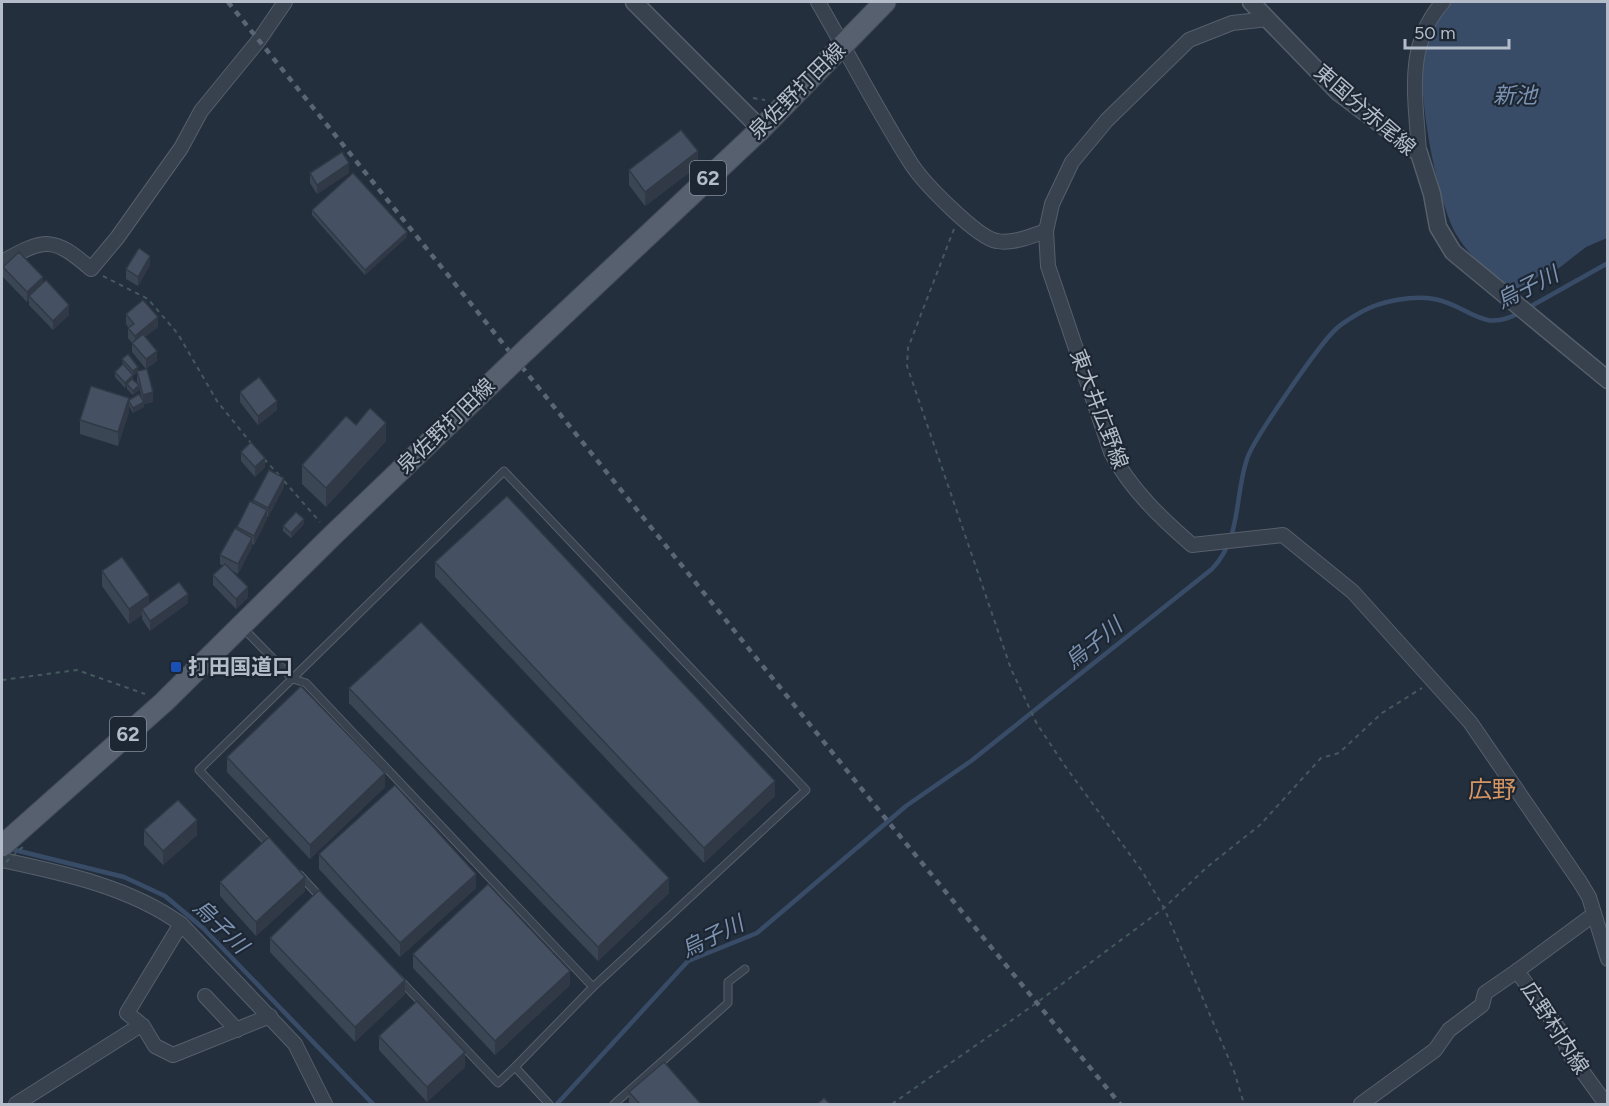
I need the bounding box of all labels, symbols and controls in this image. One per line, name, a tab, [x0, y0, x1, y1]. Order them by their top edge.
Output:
scale bar	[1405, 12, 1508, 50]
text: 50 m	[1414, 22, 1456, 44]
street label: 泉佐野打田線	[743, 37, 850, 144]
street label: 東国分赤尾線	[1310, 59, 1421, 160]
water label: 新池	[1493, 82, 1539, 109]
road number: 62	[690, 161, 726, 195]
water label: 烏子川	[1492, 260, 1565, 314]
street label: 東大井広野線	[1065, 346, 1134, 472]
street label: 泉佐野打田線	[392, 373, 500, 478]
water label: 烏子川	[1059, 611, 1129, 675]
place label: 打田国道口	[188, 654, 293, 679]
marker: 打田国道口	[169, 660, 183, 674]
road number: 62	[110, 717, 146, 751]
district label: 広野	[1468, 775, 1516, 804]
water label: 烏子川	[188, 894, 255, 960]
water label: 烏子川	[677, 909, 750, 963]
street label: 広野村内線	[1516, 977, 1594, 1079]

